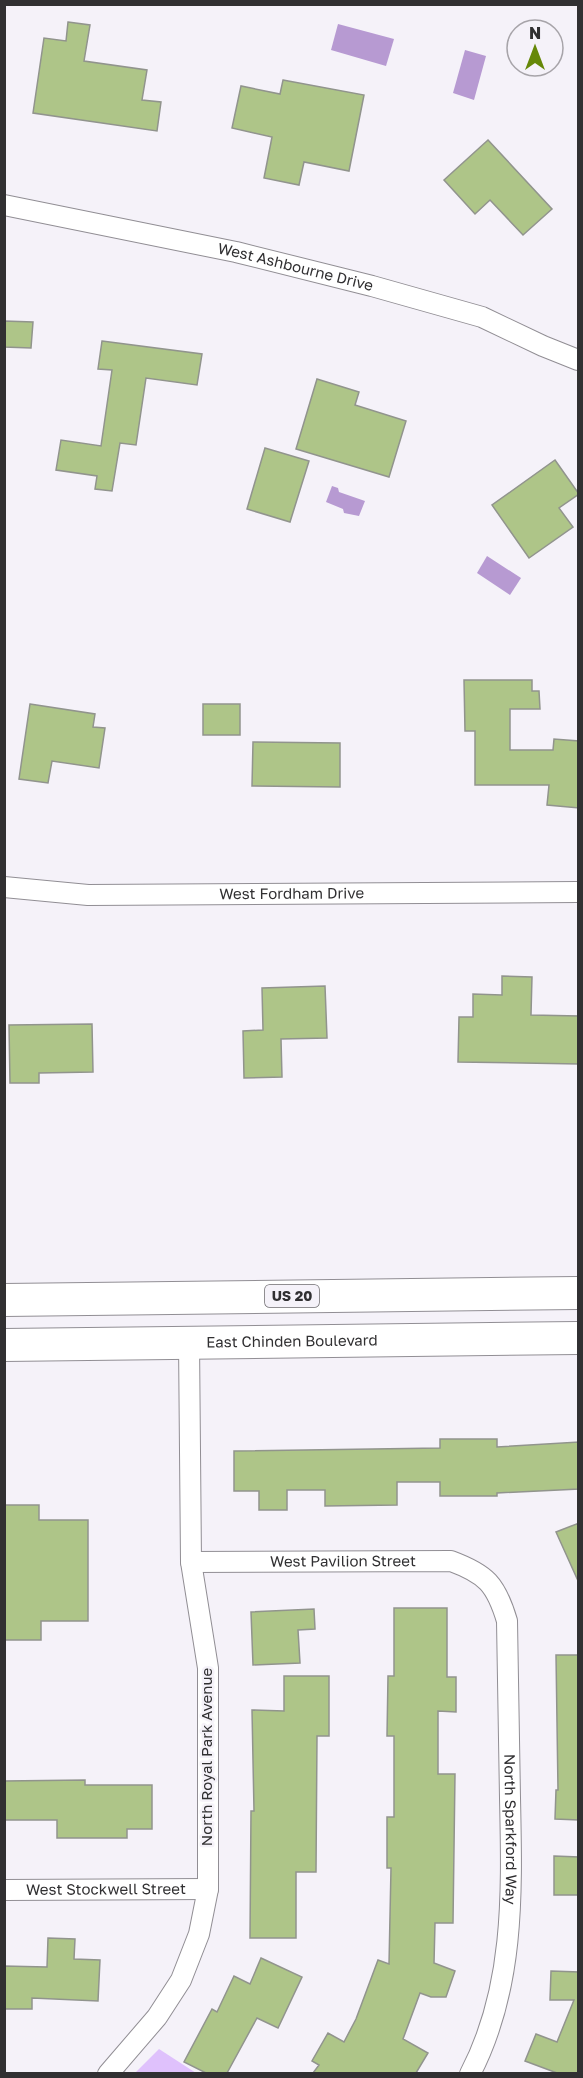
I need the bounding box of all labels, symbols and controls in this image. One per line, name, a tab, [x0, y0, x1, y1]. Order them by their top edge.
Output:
north arrow	[505, 18, 565, 78]
text: N	[529, 23, 541, 43]
street label: West Ashbourne Drive	[216, 239, 376, 294]
street label: West Fordham Drive	[219, 883, 364, 902]
road number: US 20	[265, 1285, 319, 1307]
street label: East Chinden Boulevard	[206, 1330, 378, 1351]
street label: West Pavilion Street	[270, 1551, 416, 1570]
street label: North Royal Park Avenue	[197, 1667, 215, 1846]
street label: North Sparkford Way	[501, 1754, 521, 1906]
street label: West Stockwell Street	[26, 1879, 186, 1898]

